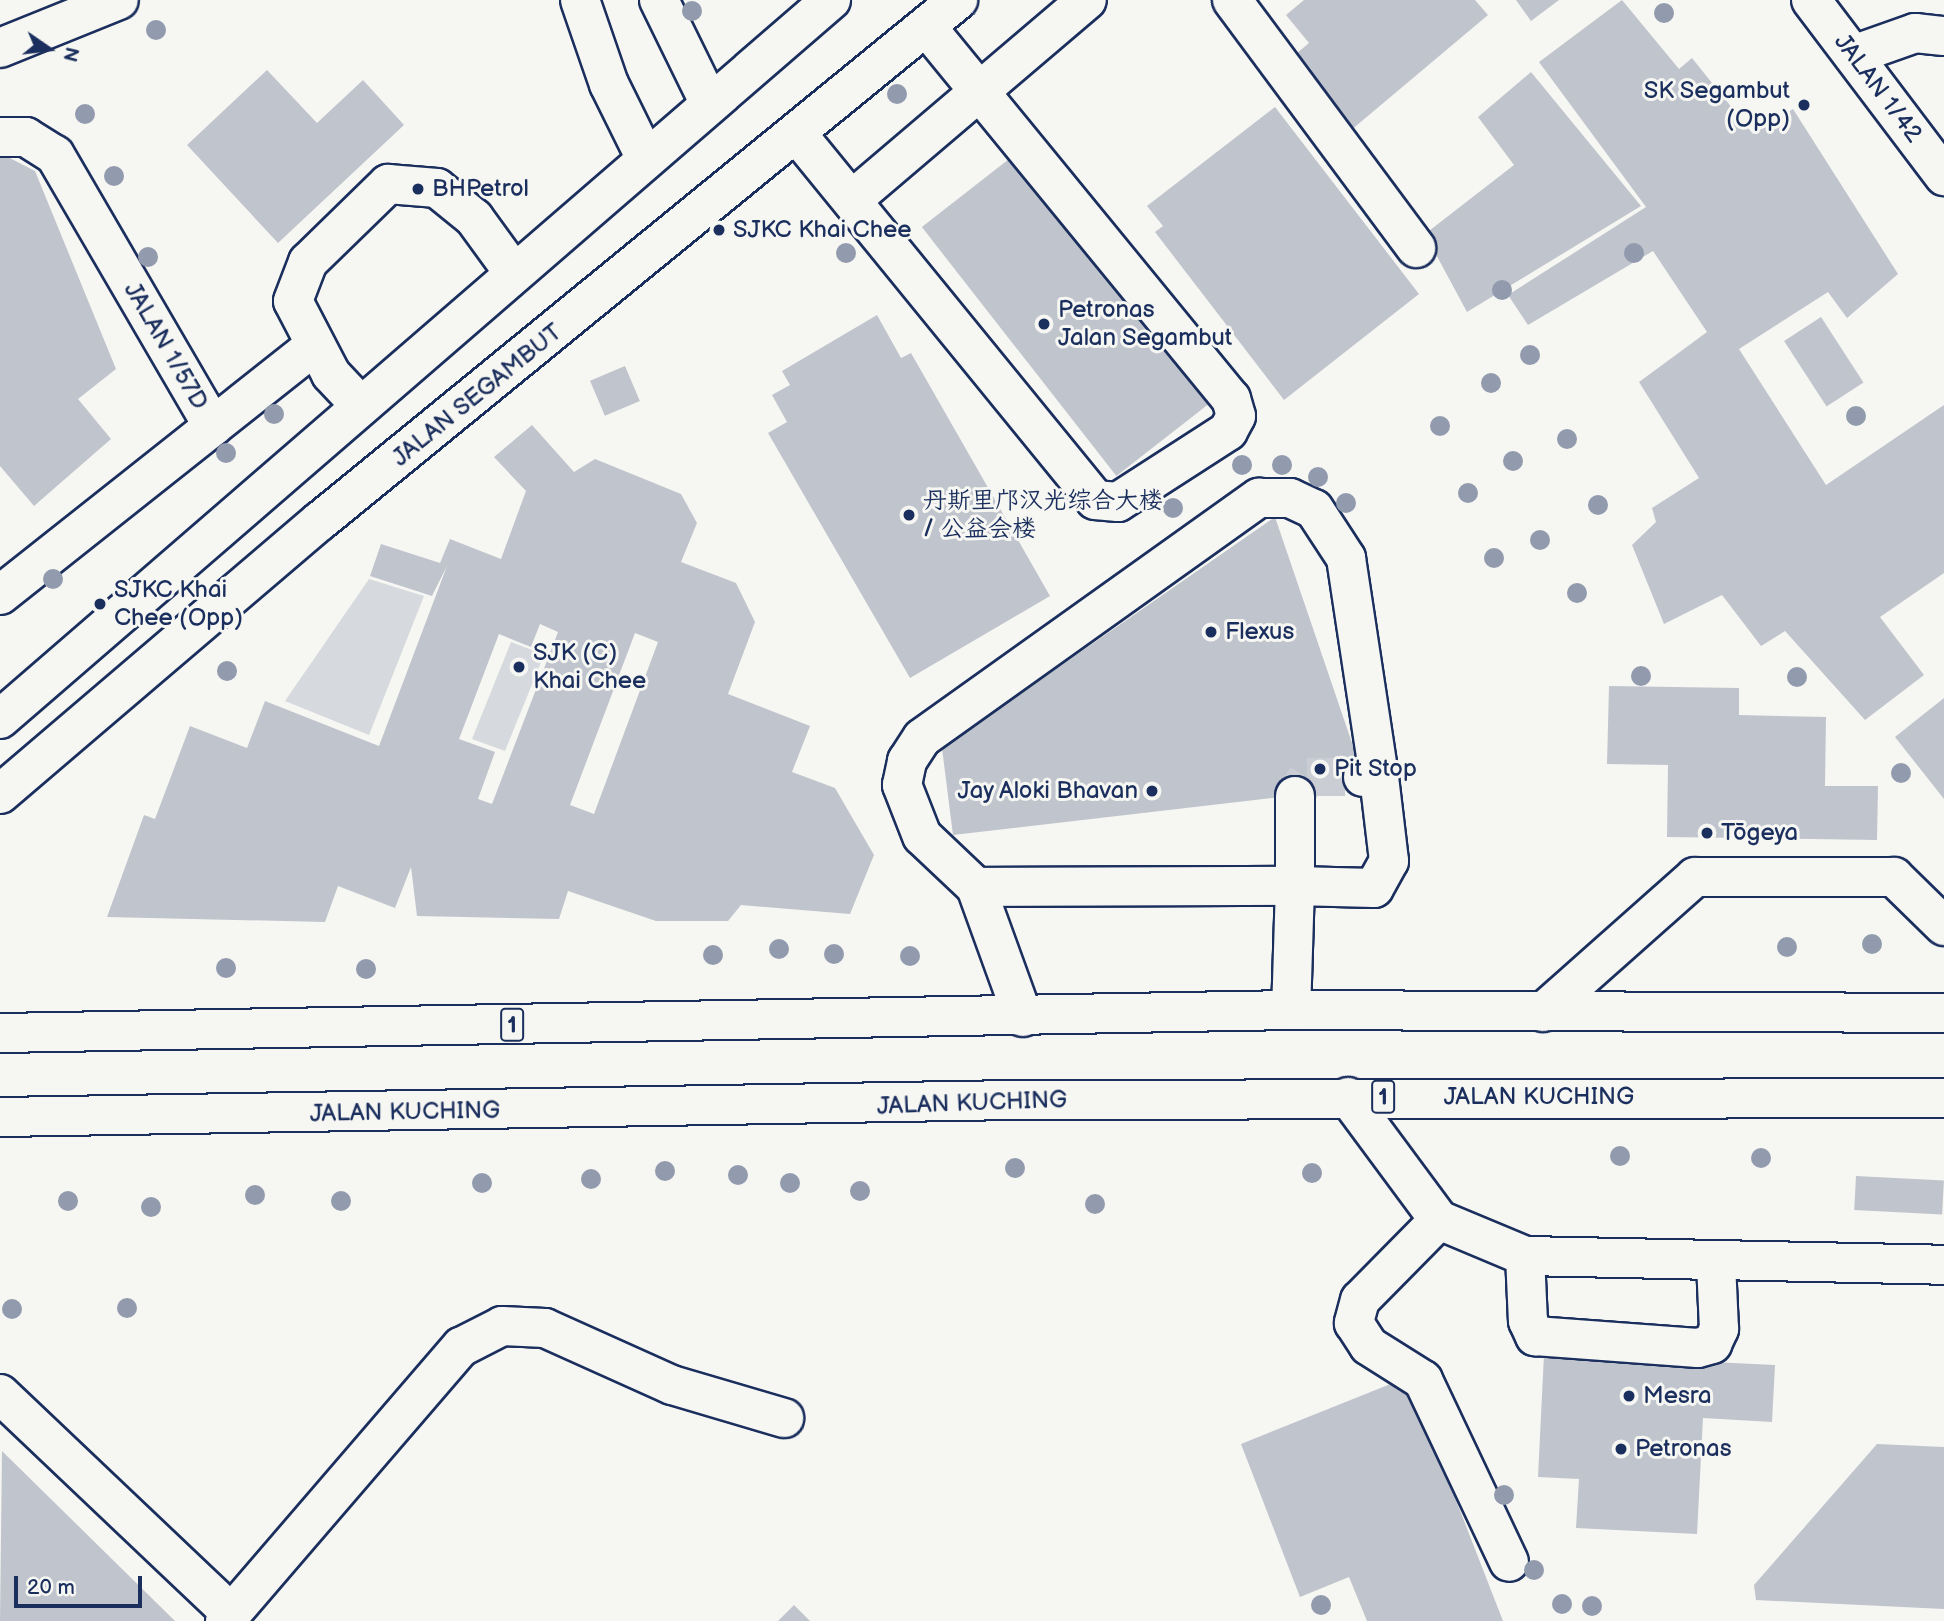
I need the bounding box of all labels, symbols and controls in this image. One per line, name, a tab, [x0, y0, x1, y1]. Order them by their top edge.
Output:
north arrow	[14, 14, 84, 84]
street label: JALAN 1/42	[1828, 28, 1928, 148]
text: N	[57, 44, 83, 64]
place label: SK Segambut (Opp)	[1643, 77, 1790, 133]
marker: SK Segambut (Opp)	[1796, 97, 1812, 113]
place label: BHPetrol	[432, 175, 529, 203]
marker: BHPetrol	[410, 181, 426, 197]
place label: SJKC Khai Chee	[733, 216, 911, 244]
marker: SJKC Khai Chee	[711, 222, 727, 238]
street label: JALAN 1/57D	[118, 277, 214, 415]
place label: Petronas Jalan Segambut	[1058, 296, 1233, 352]
marker: Petronas Jalan Segambut	[1036, 316, 1052, 332]
street label: JALAN SEGAMBUT	[386, 318, 568, 472]
place label: 丹斯里邝汉光综合大楼 / 公益会楼	[923, 487, 1163, 543]
marker: 丹斯里邝汉光综合大楼 / 公益会楼	[901, 507, 917, 523]
place label: SJKC Khai Chee (Opp)	[114, 576, 243, 632]
marker: SJKC Khai Chee (Opp)	[92, 596, 108, 612]
place label: Flexus	[1225, 618, 1294, 646]
marker: Flexus	[1203, 624, 1219, 640]
place label: SJK (C) Khai Chee	[533, 639, 646, 695]
marker: SJK (C) Khai Chee	[511, 659, 527, 675]
place label: Pit Stop	[1334, 755, 1417, 783]
marker: Pit Stop	[1312, 761, 1328, 777]
place label: Jay Aloki Bhavan	[956, 777, 1138, 805]
marker: Jay Aloki Bhavan	[1144, 783, 1160, 799]
place label: Tōgeya	[1721, 819, 1798, 847]
marker: Tōgeya	[1699, 825, 1715, 841]
road number: 1	[500, 1006, 524, 1044]
road number: 1	[1371, 1078, 1395, 1116]
street label: JALAN KUCHING	[1444, 1083, 1634, 1111]
street label: JALAN KUCHING	[876, 1085, 1068, 1121]
street label: JALAN KUCHING	[310, 1096, 500, 1128]
place label: Mesra	[1643, 1382, 1712, 1410]
marker: Mesra	[1621, 1388, 1637, 1404]
place label: Petronas	[1635, 1435, 1732, 1463]
marker: Petronas	[1613, 1441, 1629, 1457]
scale bar	[18, 1562, 145, 1606]
text: 20 m	[27, 1575, 75, 1600]

